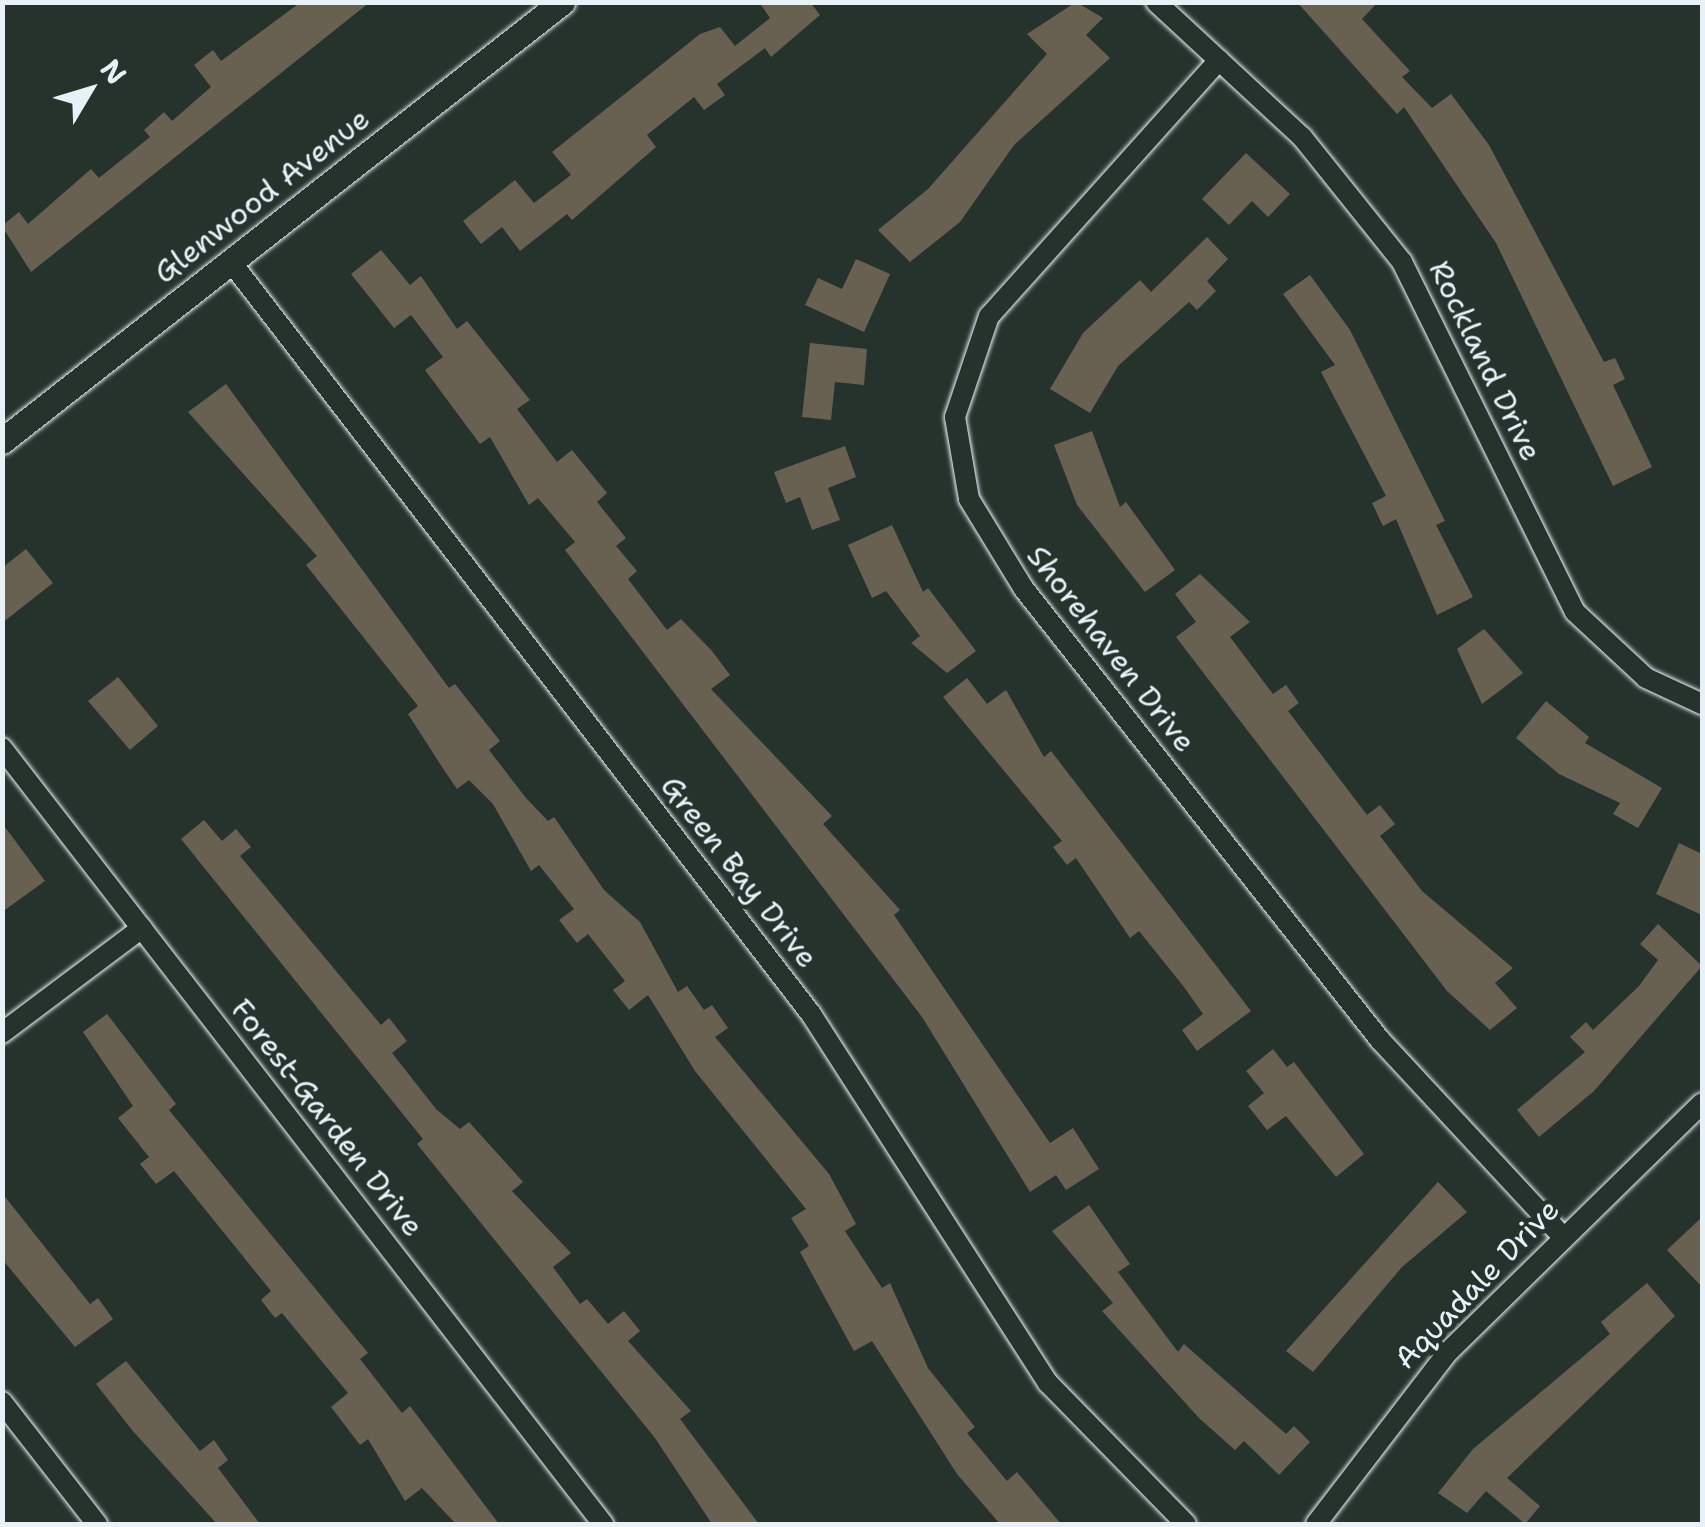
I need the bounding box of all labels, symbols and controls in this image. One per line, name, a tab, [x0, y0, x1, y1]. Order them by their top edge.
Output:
north arrow	[40, 40, 140, 140]
text: N	[92, 51, 135, 92]
street label: Glenwood Avenue	[147, 101, 377, 291]
street label: Rockland Drive	[1421, 255, 1549, 467]
street label: Shorehaven Drive	[1019, 539, 1203, 759]
street label: Green Bay Drive	[653, 769, 825, 975]
street label: Forest-Garden Drive	[223, 992, 431, 1244]
street label: Aquadale Drive	[1387, 1192, 1567, 1376]

